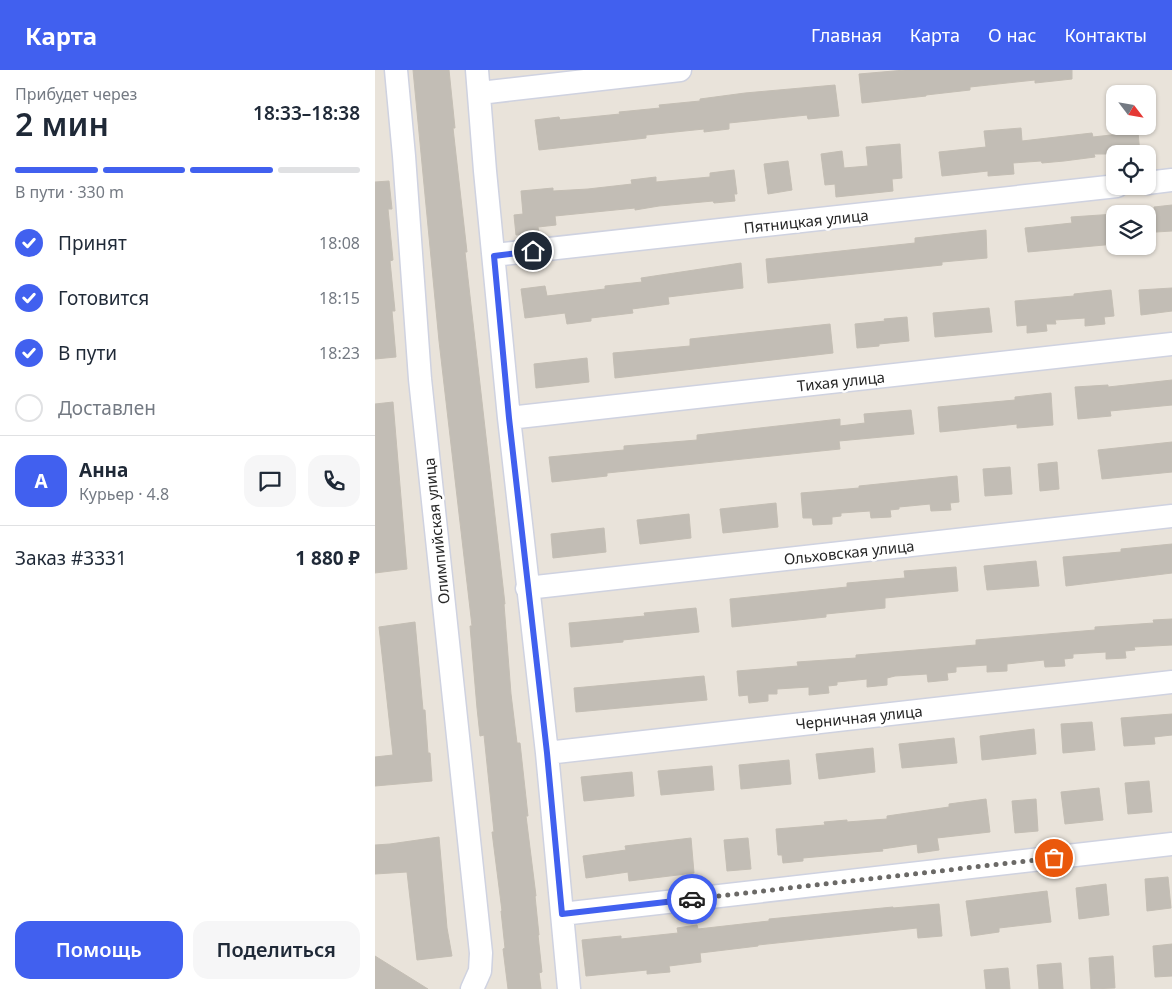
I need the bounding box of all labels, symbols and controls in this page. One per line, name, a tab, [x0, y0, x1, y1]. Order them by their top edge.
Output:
text: Карта	[25, 19, 97, 52]
text: Главная	[811, 23, 882, 47]
text: Карта	[910, 23, 960, 47]
text: О нас	[988, 23, 1036, 47]
text: Контакты	[1064, 23, 1147, 47]
text: Прибудет через	[15, 83, 137, 105]
north arrow	[1106, 85, 1156, 135]
map controls	[1106, 85, 1156, 255]
text: 18:33–18:38	[253, 100, 360, 126]
text: 2 мин	[15, 102, 109, 145]
button: locate	[1106, 145, 1156, 195]
text: В пути · 330 m	[15, 181, 124, 203]
street label: Пятницкая улица	[743, 204, 869, 238]
button: layers	[1106, 205, 1156, 255]
icon: check	[15, 229, 43, 257]
text: Принят	[58, 230, 127, 256]
pin	[512, 230, 554, 272]
text: 18:08	[319, 232, 360, 254]
icon: home	[519, 237, 547, 265]
icon: check	[15, 284, 43, 312]
text: Готовится	[58, 285, 149, 311]
text: 18:15	[319, 287, 360, 309]
icon: check	[15, 339, 43, 367]
text: В пути	[58, 340, 117, 366]
text: 18:23	[319, 342, 360, 364]
street label: Тихая улица	[796, 366, 886, 396]
text: Доставлен	[58, 395, 156, 421]
button: chat	[244, 455, 296, 507]
button: phone	[308, 455, 360, 507]
text: Анна	[79, 457, 128, 483]
street label: Олимпийская улица	[418, 457, 454, 605]
text: А	[34, 468, 48, 494]
text: Курьер · 4.8	[79, 483, 169, 505]
street label: Ольховская улица	[783, 535, 915, 569]
text: Заказ #3331	[15, 545, 127, 571]
text: 1 880 ₽	[295, 545, 360, 571]
street label: Черничная улица	[795, 700, 923, 734]
pin	[1033, 837, 1075, 879]
icon: bag	[1040, 844, 1068, 872]
courier	[667, 874, 717, 924]
icon: car	[678, 885, 706, 913]
button: Помощь	[15, 921, 183, 979]
button: Поделиться	[193, 921, 360, 979]

